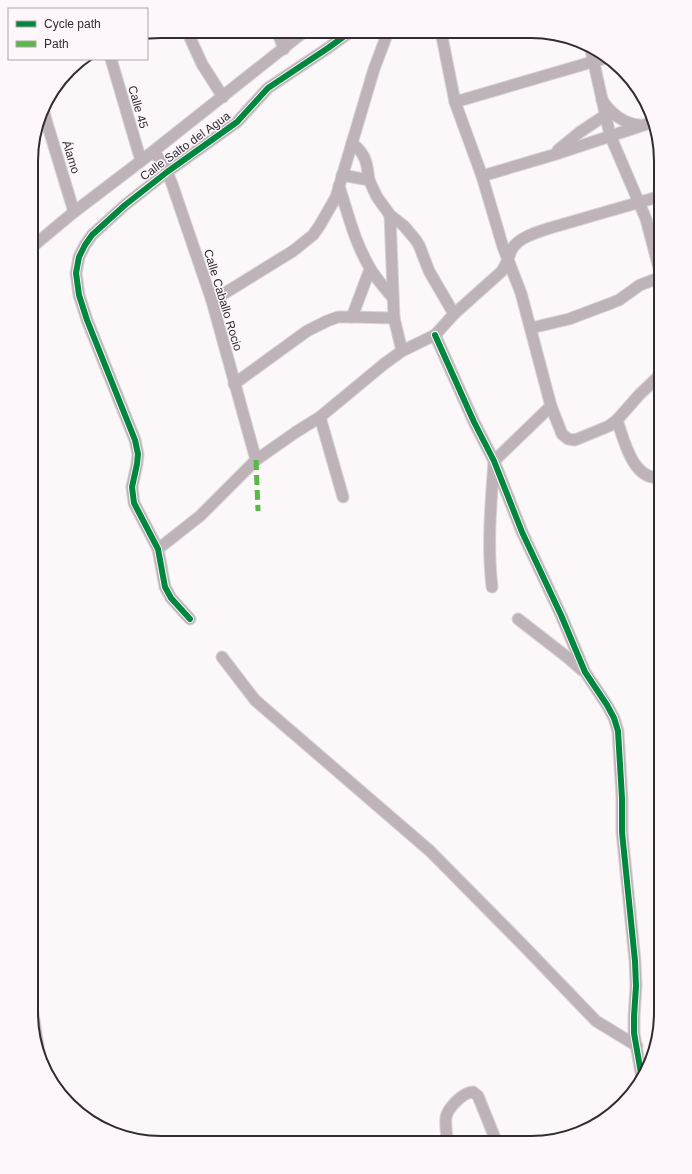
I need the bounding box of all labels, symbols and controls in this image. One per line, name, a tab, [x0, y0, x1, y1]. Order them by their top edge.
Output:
legend	[8, 8, 148, 60]
text: Cycle path	[44, 17, 101, 31]
text: Path	[44, 37, 69, 51]
street label: Calle 45	[125, 84, 151, 130]
street label: Calle Salto del Agua	[137, 108, 233, 183]
street label: Álamo	[59, 138, 84, 176]
street label: Calle Caballo Rocio	[201, 248, 245, 353]

